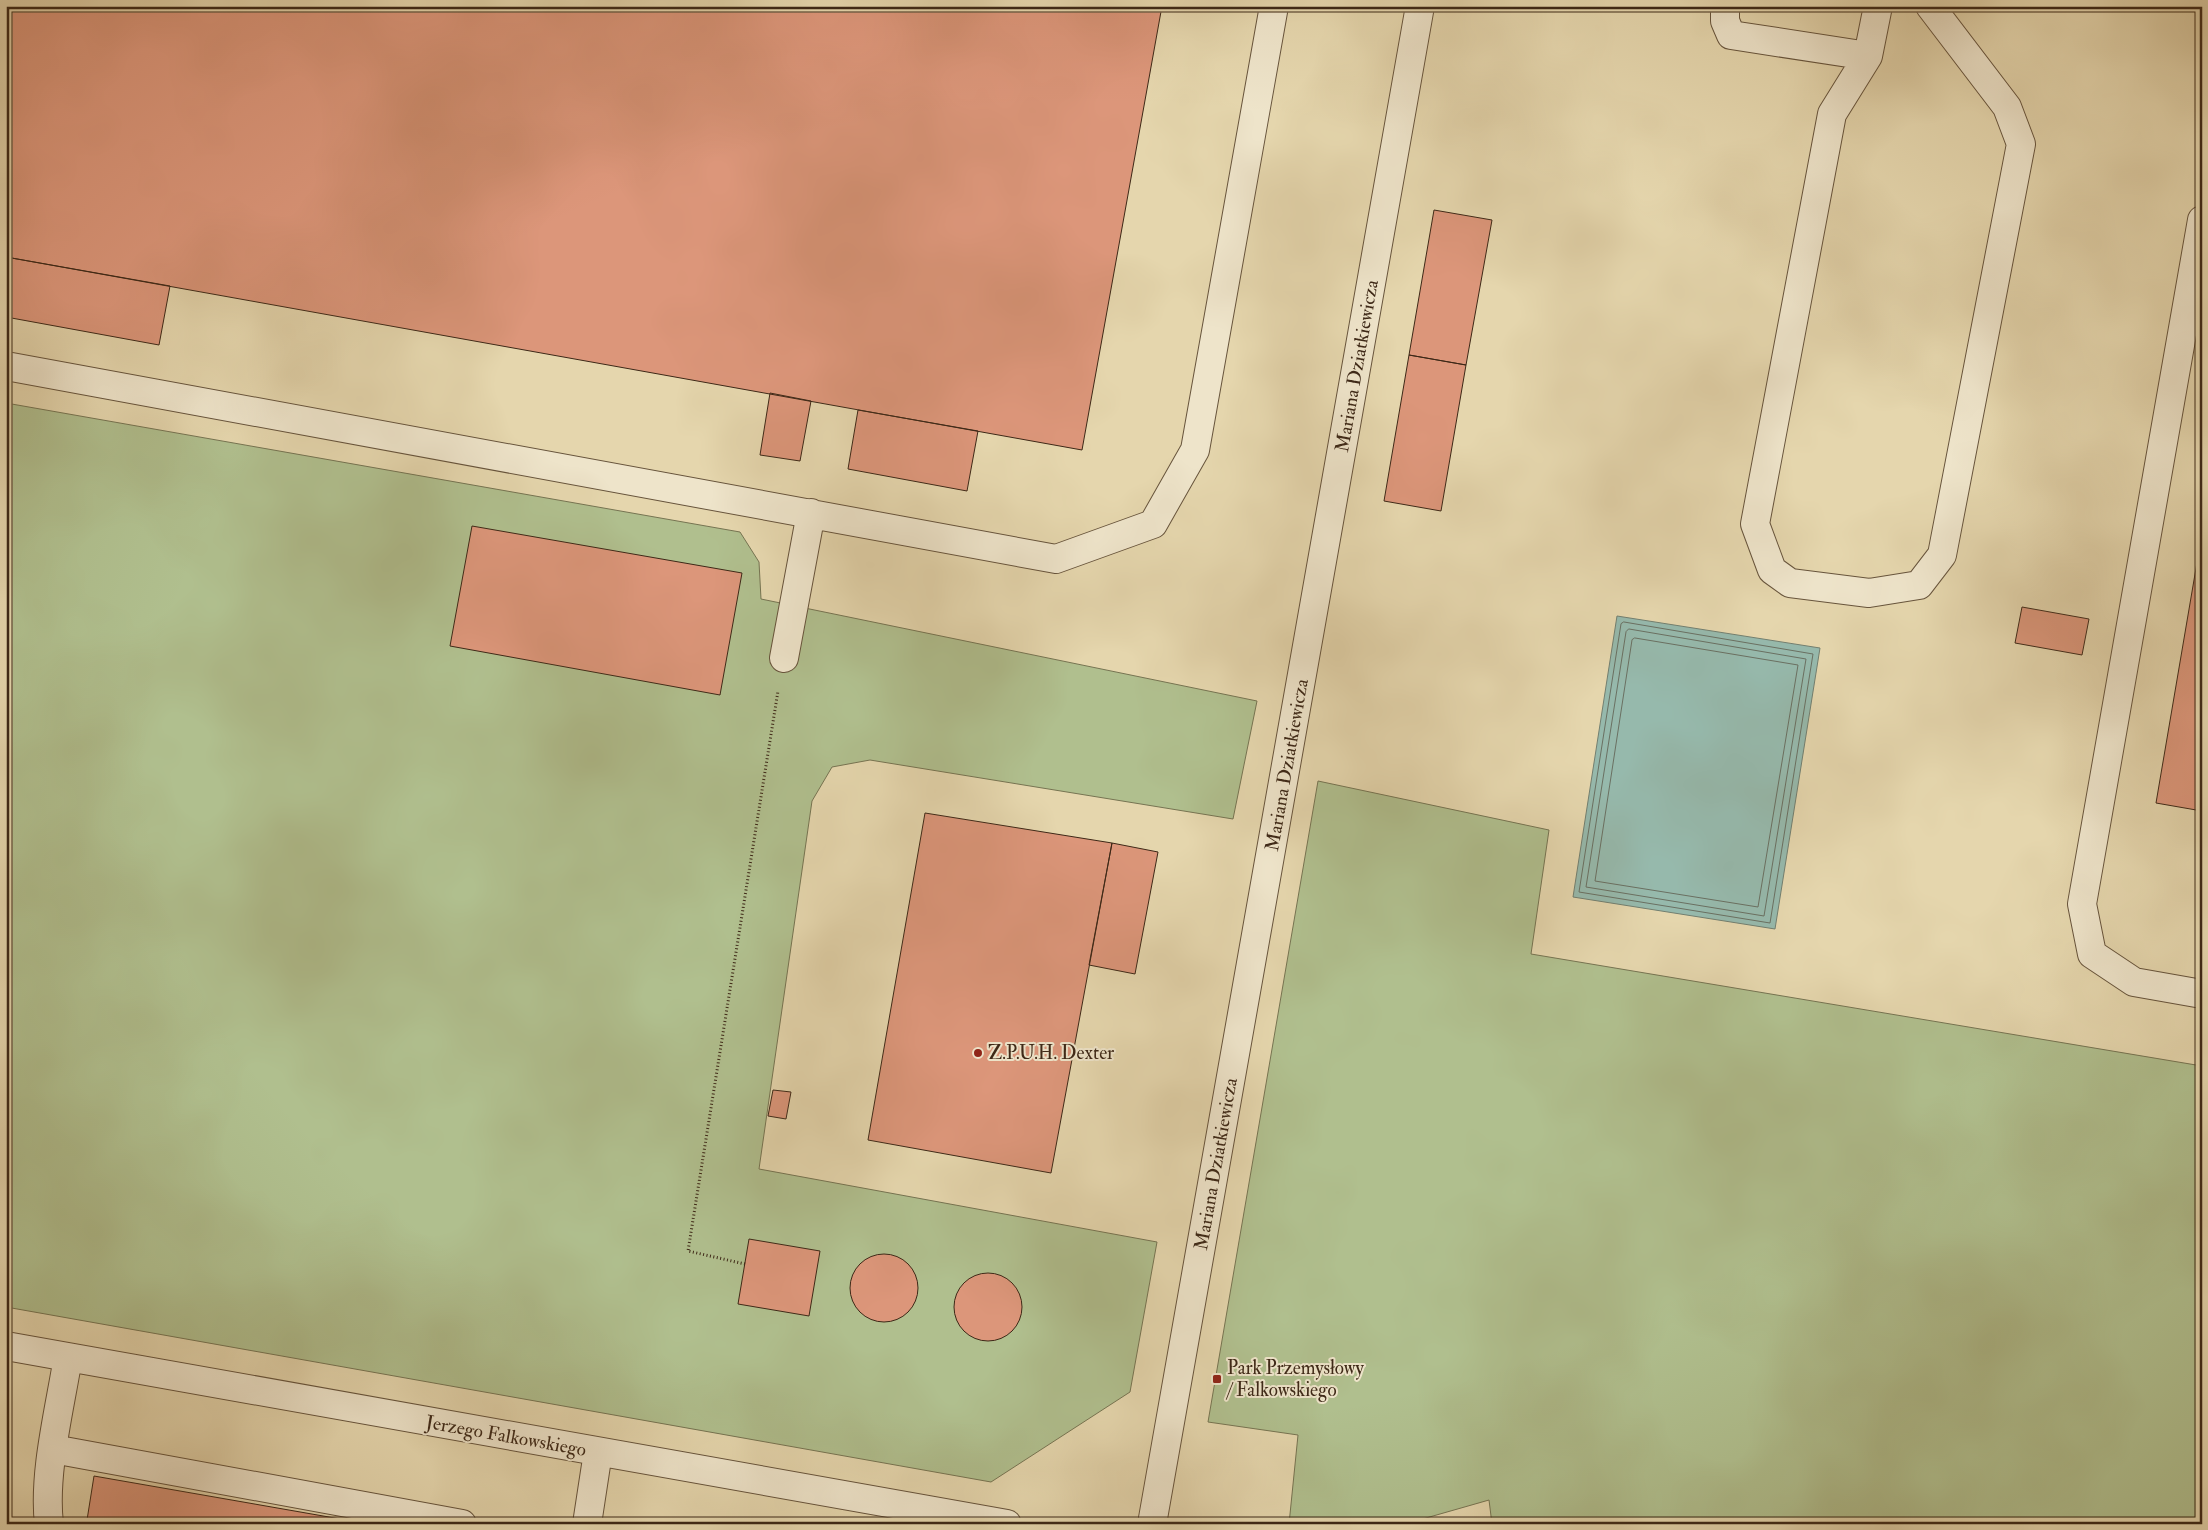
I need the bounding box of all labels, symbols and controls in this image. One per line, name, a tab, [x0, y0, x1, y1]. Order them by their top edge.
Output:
street label: Mariana Dziatkiewicza	[1330, 278, 1384, 454]
street label: Mariana Dziatkiewicza	[1260, 677, 1314, 853]
place label: Z.P.U.H. Dexter	[988, 1041, 1114, 1065]
marker: Z.P.U.H. Dexter	[972, 1047, 984, 1059]
street label: Mariana Dziatkiewicza	[1189, 1076, 1243, 1252]
place label: Park Przemysłowy / Falkowskiego	[1225, 1356, 1365, 1402]
marker: Park Przemysłowy / Falkowskiego	[1211, 1373, 1223, 1385]
street label: Jerzego Falkowskiego	[423, 1410, 588, 1462]

